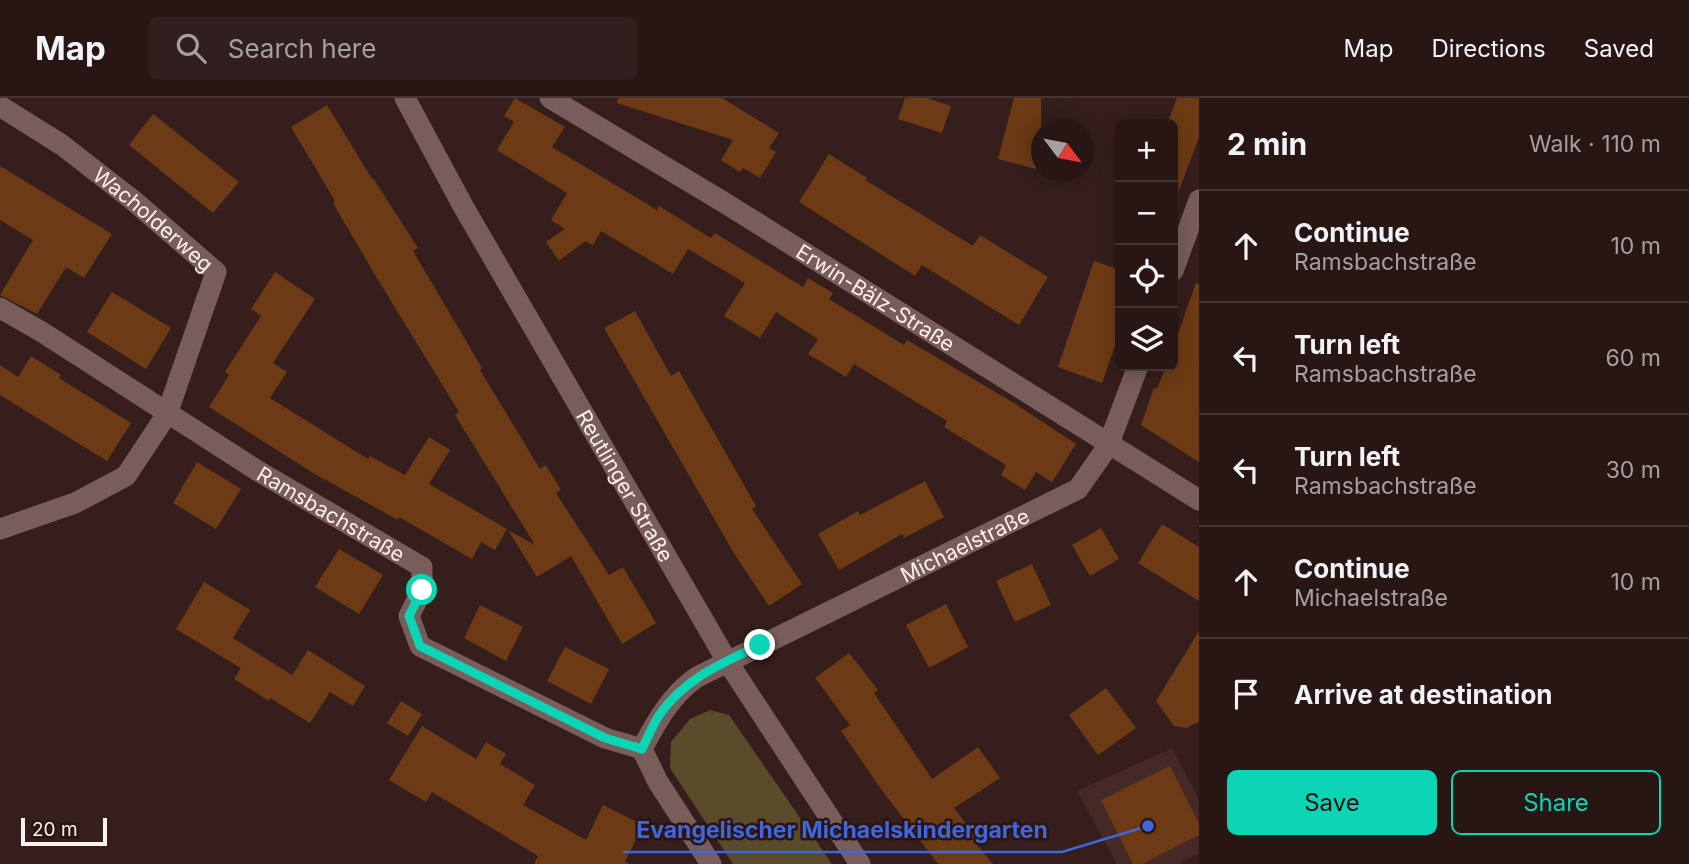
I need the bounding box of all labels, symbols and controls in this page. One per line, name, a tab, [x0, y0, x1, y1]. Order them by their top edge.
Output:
search box	[148, 17, 638, 80]
text: Map	[35, 28, 106, 68]
icon: search	[172, 29, 210, 67]
text: Search here	[228, 33, 376, 64]
text: Map	[1344, 34, 1393, 63]
text: Directions	[1431, 34, 1546, 63]
text: Saved	[1584, 34, 1654, 63]
north arrow	[1031, 119, 1094, 182]
map controls	[1115, 119, 1178, 371]
button: +	[1115, 119, 1178, 182]
text: 2 min	[1227, 126, 1307, 162]
text: Walk · 110 m	[1529, 130, 1661, 158]
street label: Wacholderweg	[89, 162, 218, 276]
button: −	[1115, 182, 1178, 245]
text: Continue	[1294, 217, 1410, 248]
icon: ahead	[1227, 227, 1265, 265]
text: 10 m	[1611, 232, 1661, 260]
street label: Erwin-Bälz-Straße	[792, 238, 960, 356]
button: locate	[1115, 245, 1178, 308]
text: Ramsbachstraße	[1294, 248, 1477, 276]
button: layers	[1115, 308, 1178, 371]
text: Turn left	[1294, 329, 1400, 360]
icon: left	[1227, 339, 1265, 377]
text: 60 m	[1606, 344, 1661, 372]
text: Ramsbachstraße	[1294, 360, 1477, 388]
street label: Reutlinger Straße	[571, 405, 679, 566]
text: Turn left	[1294, 441, 1400, 472]
icon: left	[1227, 451, 1265, 489]
text: 30 m	[1606, 456, 1661, 484]
street label: Ramsbachstraße	[253, 461, 409, 567]
text: Ramsbachstraße	[1294, 472, 1477, 500]
street label: Michaelstraße	[896, 503, 1033, 587]
text: Continue	[1294, 553, 1410, 584]
icon: ahead	[1227, 563, 1265, 601]
text: 10 m	[1611, 568, 1661, 596]
route start	[406, 574, 437, 605]
text: Michaelstraße	[1294, 584, 1448, 612]
route end	[744, 629, 775, 660]
icon: arrive	[1227, 675, 1265, 713]
text: Arrive at destination	[1294, 679, 1553, 710]
button: Save	[1227, 770, 1437, 835]
button: Share	[1451, 770, 1661, 835]
callout: Evangelischer Michaelskindergarten	[623, 808, 1062, 852]
scale bar	[21, 815, 107, 847]
text: Evangelischer Michaelskindergarten	[636, 816, 1048, 844]
text: 20 m	[32, 818, 78, 841]

